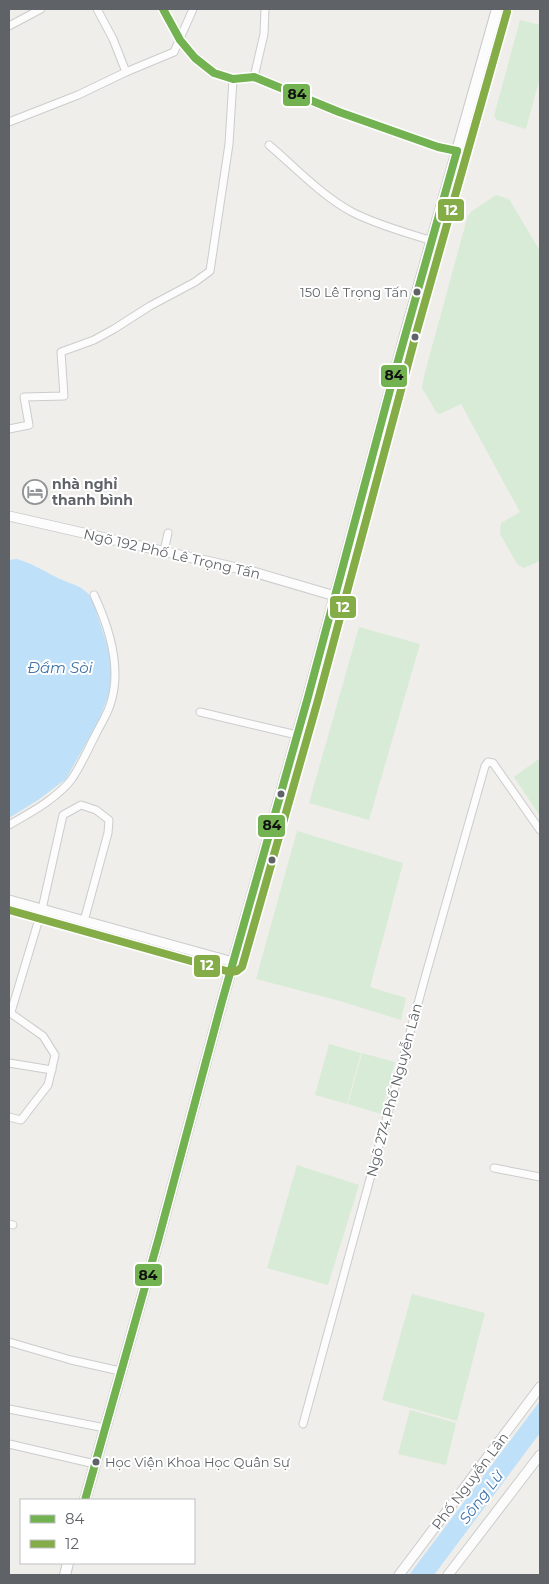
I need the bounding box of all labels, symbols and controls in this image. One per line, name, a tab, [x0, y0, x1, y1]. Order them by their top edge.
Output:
line badge: 84	[282, 83, 311, 107]
text: 84	[288, 85, 307, 103]
line badge: 12	[437, 198, 465, 222]
text: 12	[444, 201, 458, 219]
place label: 150 Lê Trọng Tấn	[300, 284, 408, 300]
marker: 150 Lê Trọng Tấn	[412, 287, 422, 297]
unlabelled marker	[410, 332, 420, 342]
line badge: 84	[380, 364, 408, 388]
text: 84	[385, 366, 404, 384]
place label: nhà nghỉ thanh bình	[52, 475, 133, 509]
hotel icon: nhà nghỉ thanh bình	[22, 479, 48, 505]
street label: Ngõ 192 Phố Lê Trọng Tấn	[82, 525, 262, 583]
line badge: 12	[329, 595, 357, 619]
text: 12	[336, 598, 350, 616]
water label: Đầm Sòi	[27, 658, 94, 677]
unlabelled marker	[276, 789, 286, 799]
line badge: 84	[257, 814, 286, 838]
text: 84	[263, 816, 282, 834]
unlabelled marker	[267, 855, 277, 865]
line badge: 12	[193, 954, 221, 978]
text: 12	[200, 956, 214, 974]
street label: Ngõ 274 Phố Nguyễn Lân	[362, 1001, 426, 1179]
line badge: 84	[134, 1263, 163, 1287]
text: 84	[139, 1266, 158, 1284]
street label: Phố Nguyễn Lân	[428, 1429, 512, 1533]
place label: Học Viện Khoa Học Quân Sự	[105, 1454, 290, 1470]
marker: Học Viện Khoa Học Quân Sự	[91, 1457, 101, 1467]
water label: Sông Lừ	[455, 1466, 508, 1527]
legend	[20, 1499, 195, 1564]
text: 84	[65, 1509, 85, 1528]
text: 12	[65, 1534, 79, 1553]

